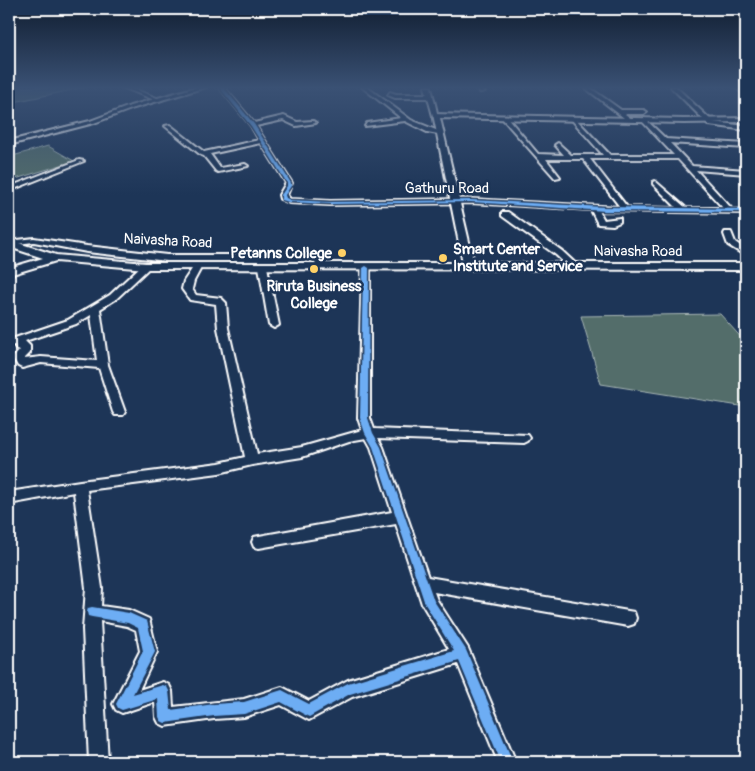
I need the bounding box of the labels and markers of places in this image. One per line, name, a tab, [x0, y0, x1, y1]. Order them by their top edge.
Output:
place label: Smart Center Institute and Service	[453, 240, 583, 276]
place label: Petanns College	[230, 244, 333, 263]
marker: Petanns College	[336, 247, 348, 259]
marker: Smart Center Institute and Service	[437, 252, 449, 264]
marker: Riruta Business College	[308, 263, 320, 275]
place label: Riruta Business College	[266, 277, 362, 313]

